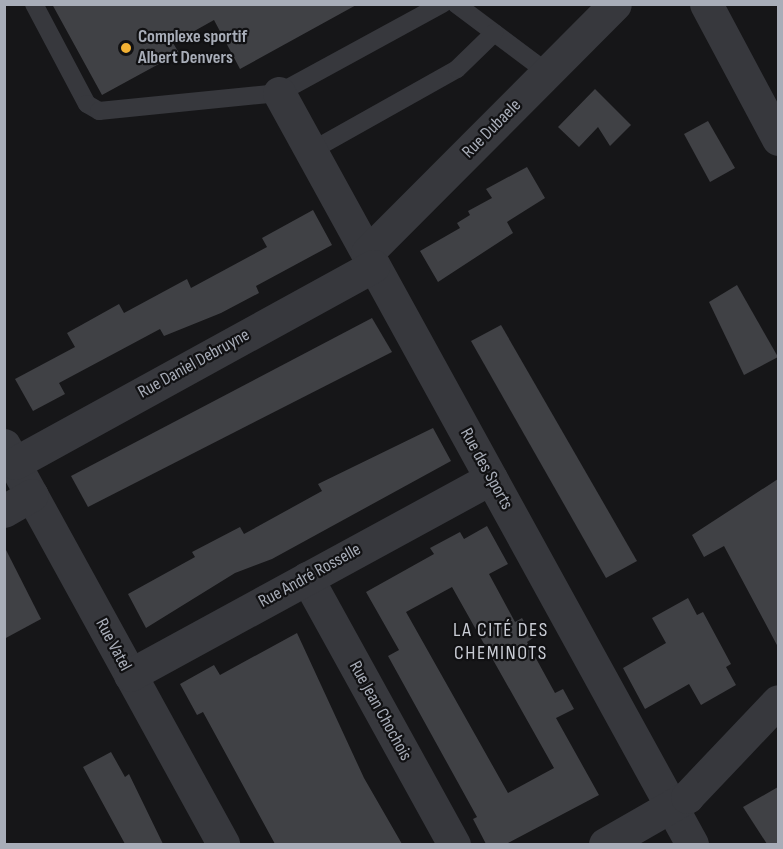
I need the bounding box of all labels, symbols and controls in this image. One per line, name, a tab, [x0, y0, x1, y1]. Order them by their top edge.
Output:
place label: Complexe sportif Albert Denvers	[138, 27, 247, 70]
marker: Complexe sportif Albert Denvers	[119, 41, 133, 55]
street label: Rue Dubaele	[458, 95, 526, 163]
street label: Rue Daniel Debruyne	[134, 324, 254, 404]
street label: Rue des Sports	[455, 424, 517, 514]
street label: Rue André Rosselle	[255, 539, 365, 613]
street label: Rue Vatel	[90, 615, 136, 675]
district label: LA CITÉ DES CHEMINOTS	[453, 618, 549, 665]
street label: Rue Jean Chochois	[344, 657, 416, 765]

